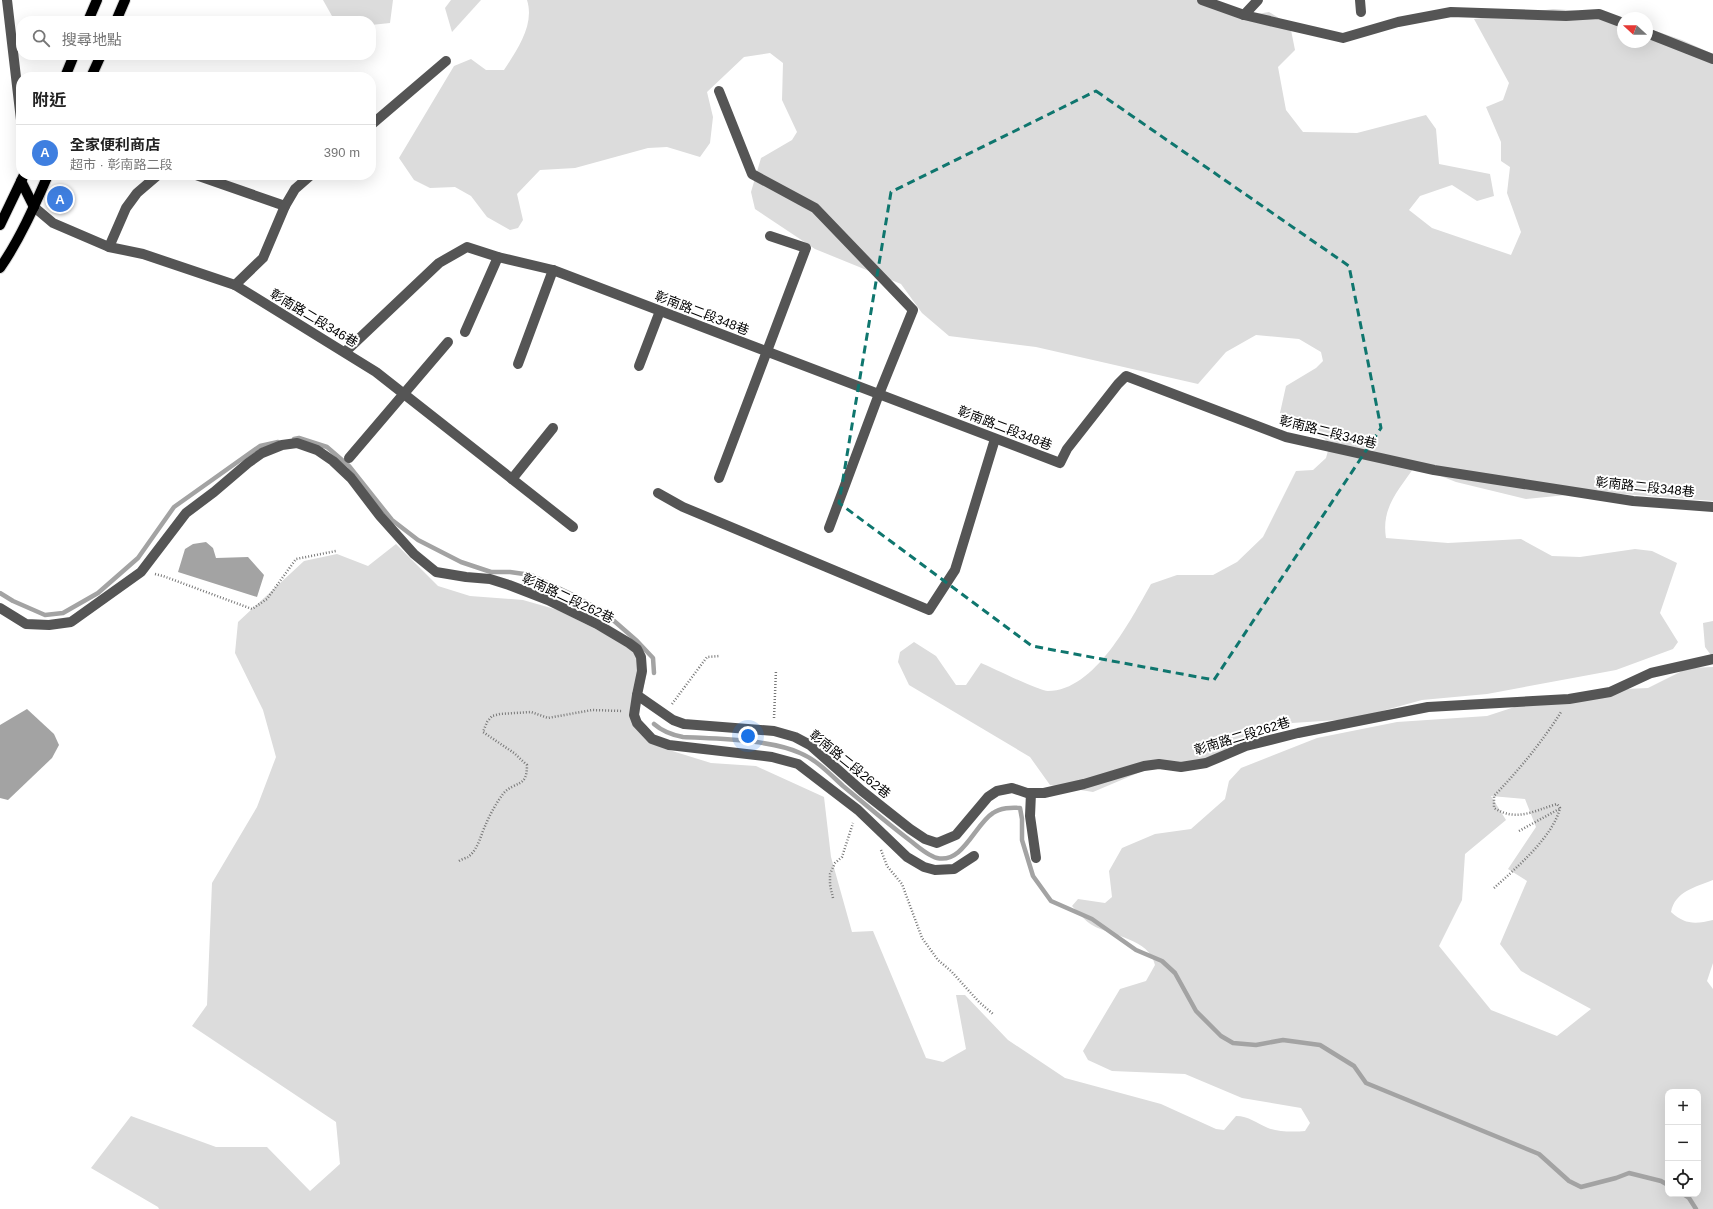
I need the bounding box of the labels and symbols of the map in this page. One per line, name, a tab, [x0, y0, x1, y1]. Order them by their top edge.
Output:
north arrow	[1617, 12, 1653, 48]
pin: A	[47, 184, 73, 214]
street label: 彰南路二段346巷	[267, 286, 361, 350]
street label: 彰南路二段348巷	[653, 288, 751, 338]
street label: 彰南路二段348巷	[956, 403, 1054, 453]
street label: 彰南路二段348巷	[1278, 413, 1378, 451]
street label: 彰南路二段348巷	[1595, 474, 1695, 500]
street label: 彰南路二段262巷	[520, 570, 616, 626]
street label: 彰南路二段262巷	[1192, 714, 1292, 758]
your location	[738, 726, 758, 746]
street label: 彰南路二段262巷	[807, 727, 893, 801]

